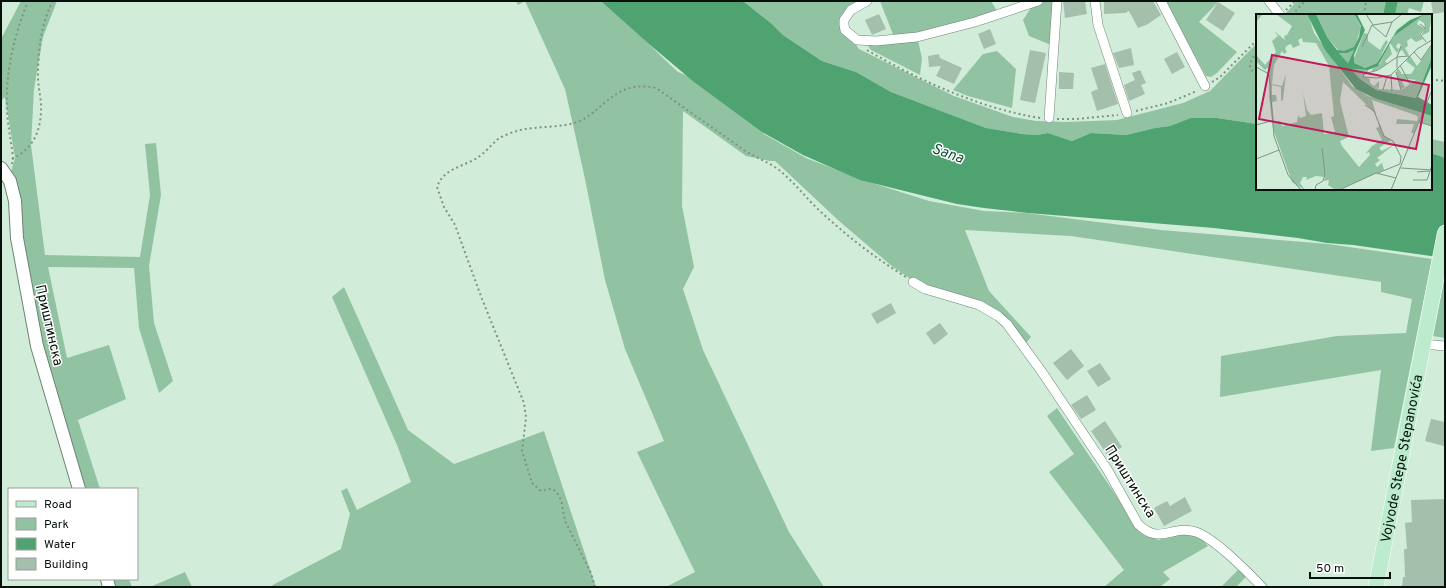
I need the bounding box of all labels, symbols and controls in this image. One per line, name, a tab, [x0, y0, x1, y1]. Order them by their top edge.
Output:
inset map	[1256, 14, 1432, 190]
water label: Sana	[929, 140, 966, 169]
street label: Приштинска	[31, 283, 66, 368]
street label: Vojvode Stepe Stepanovića	[1378, 373, 1427, 544]
street label: Приштинска	[1101, 442, 1159, 521]
legend	[8, 488, 138, 580]
text: Road	[44, 497, 72, 513]
text: Park	[44, 517, 69, 533]
text: Water	[44, 537, 76, 553]
scale bar	[1310, 554, 1390, 580]
text: Building	[44, 557, 88, 573]
text: 50 m	[1316, 561, 1344, 577]

